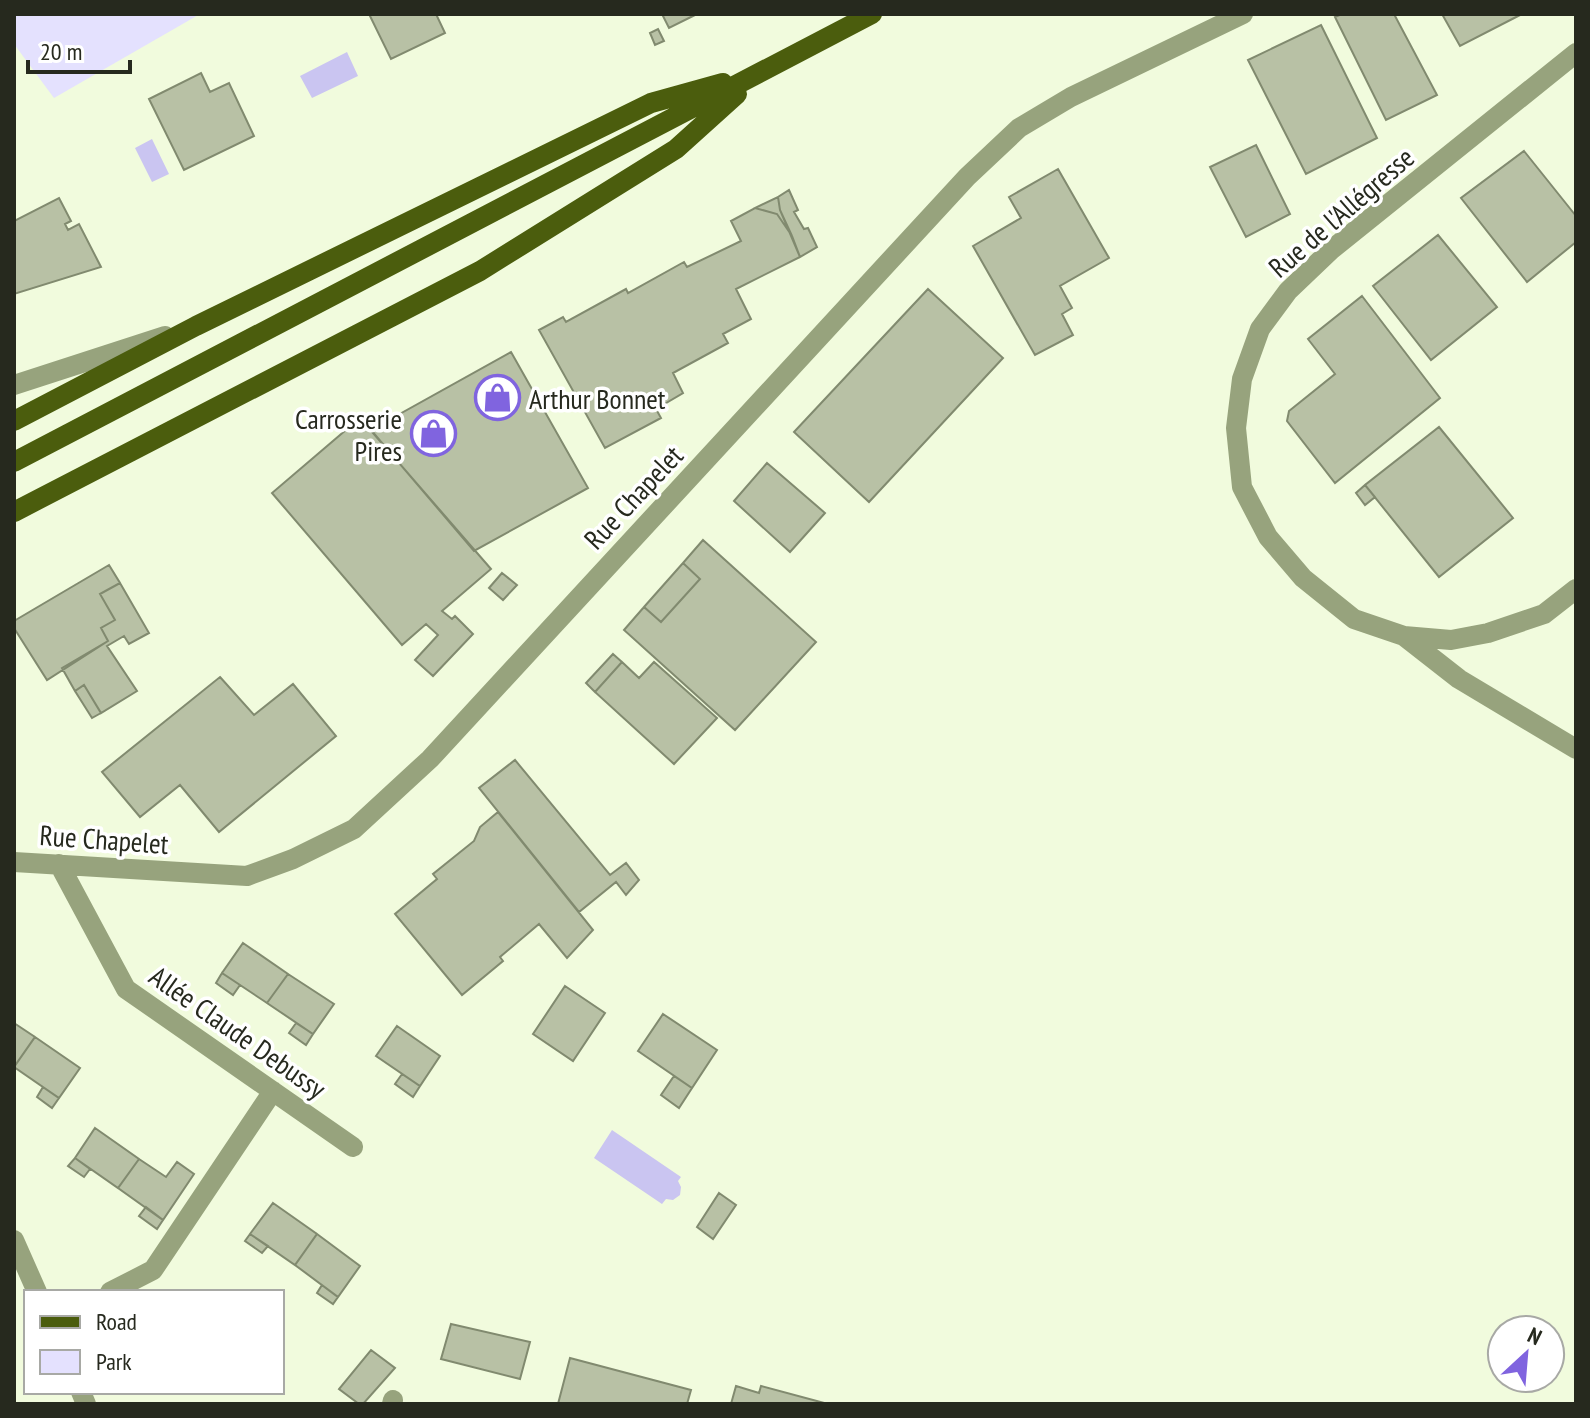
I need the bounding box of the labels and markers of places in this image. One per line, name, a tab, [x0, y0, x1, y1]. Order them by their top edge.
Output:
shop icon: Arthur Bonnet	[474, 374, 522, 422]
place label: Arthur Bonnet	[529, 380, 666, 417]
place label: Carrosserie Pires	[295, 400, 402, 469]
shop icon: Carrosserie Pires	[409, 410, 457, 458]

